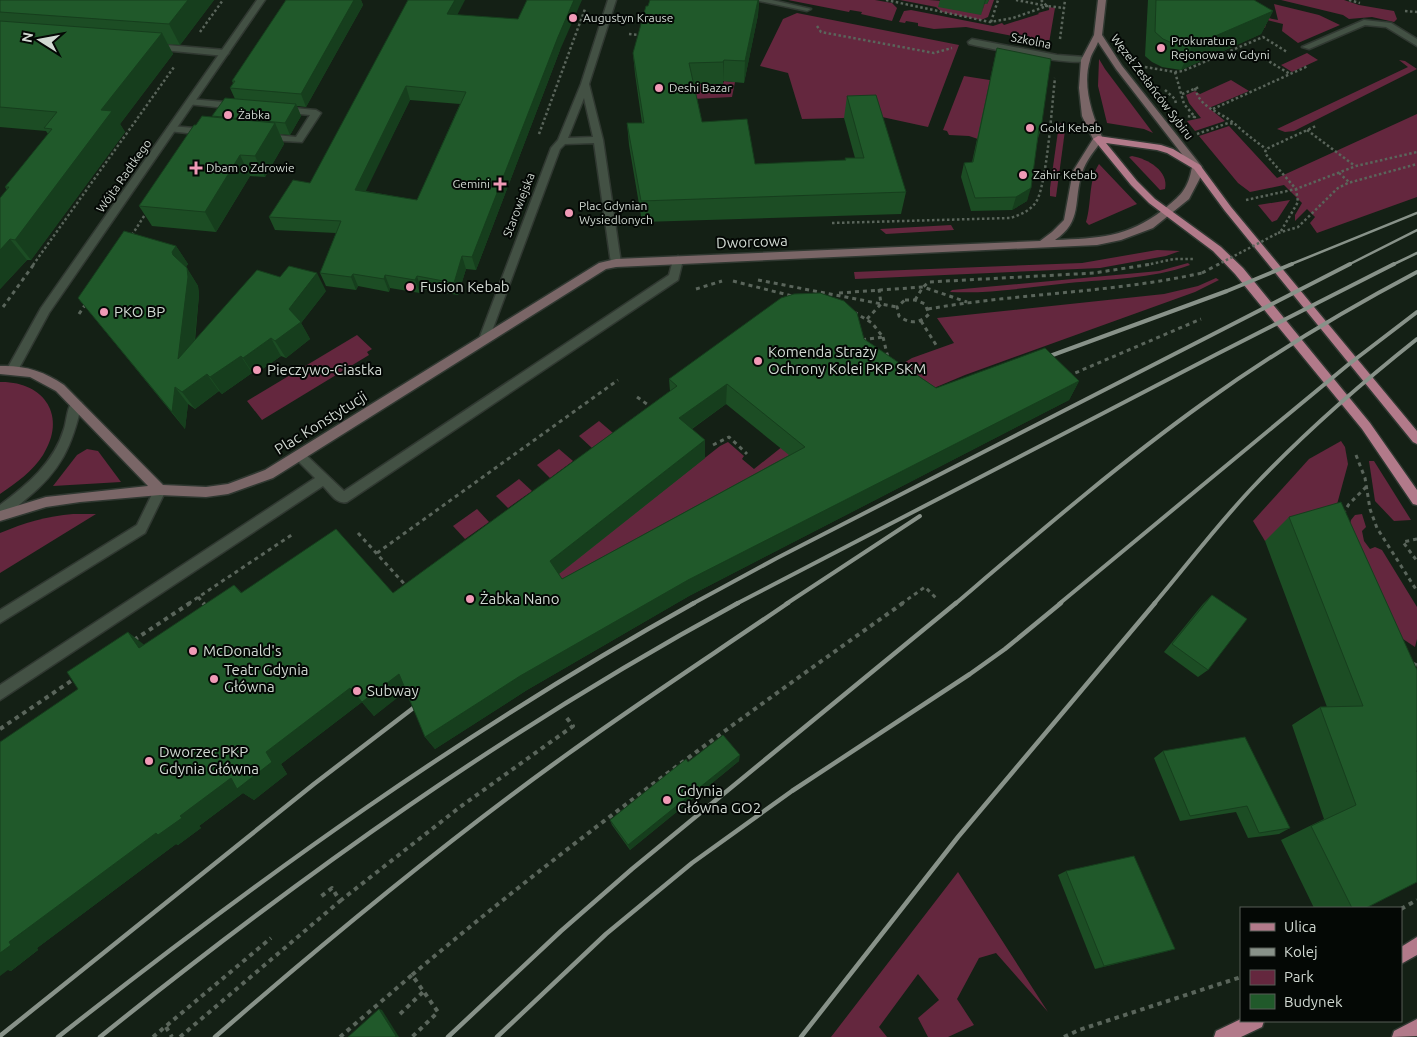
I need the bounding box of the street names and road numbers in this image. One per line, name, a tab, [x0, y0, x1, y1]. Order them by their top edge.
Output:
street label: Szkolna	[1010, 30, 1052, 51]
street label: Węzeł Zesłańców Sybiru	[1109, 32, 1196, 142]
street label: Wójta Radtkego	[94, 137, 154, 215]
street label: Starowiejska	[500, 171, 537, 239]
street label: Dworcowa	[716, 232, 788, 251]
street label: Plac Konstytucji	[271, 387, 370, 458]

